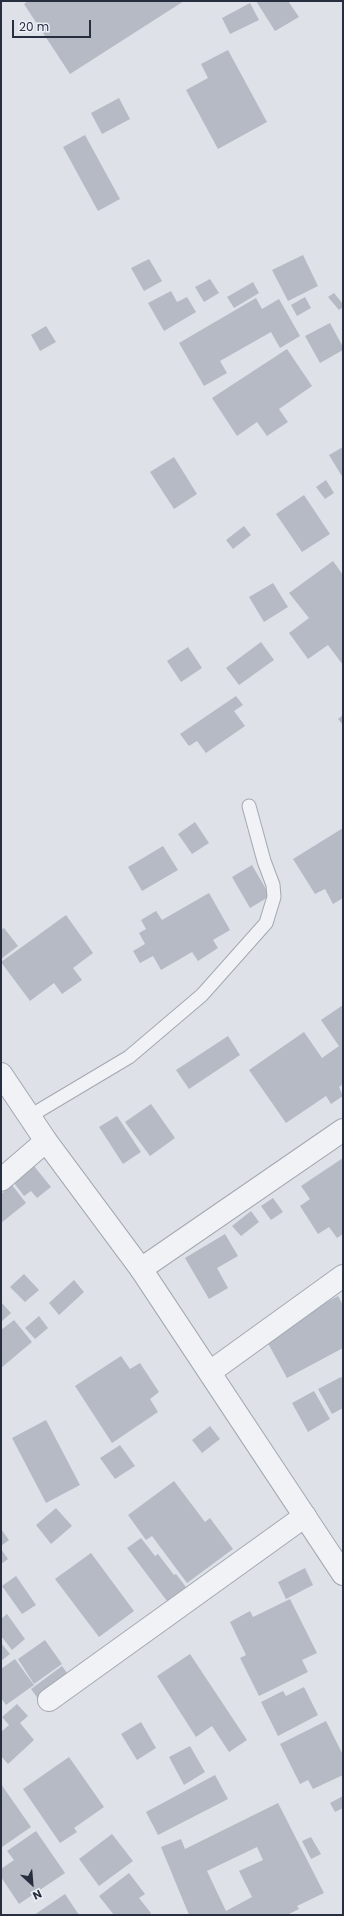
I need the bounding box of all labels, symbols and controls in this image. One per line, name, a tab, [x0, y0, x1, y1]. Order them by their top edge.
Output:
scale bar	[14, 12, 93, 38]
text: 20 m	[19, 18, 49, 35]
north arrow	[12, 1864, 52, 1904]
text: N	[30, 1886, 44, 1904]

